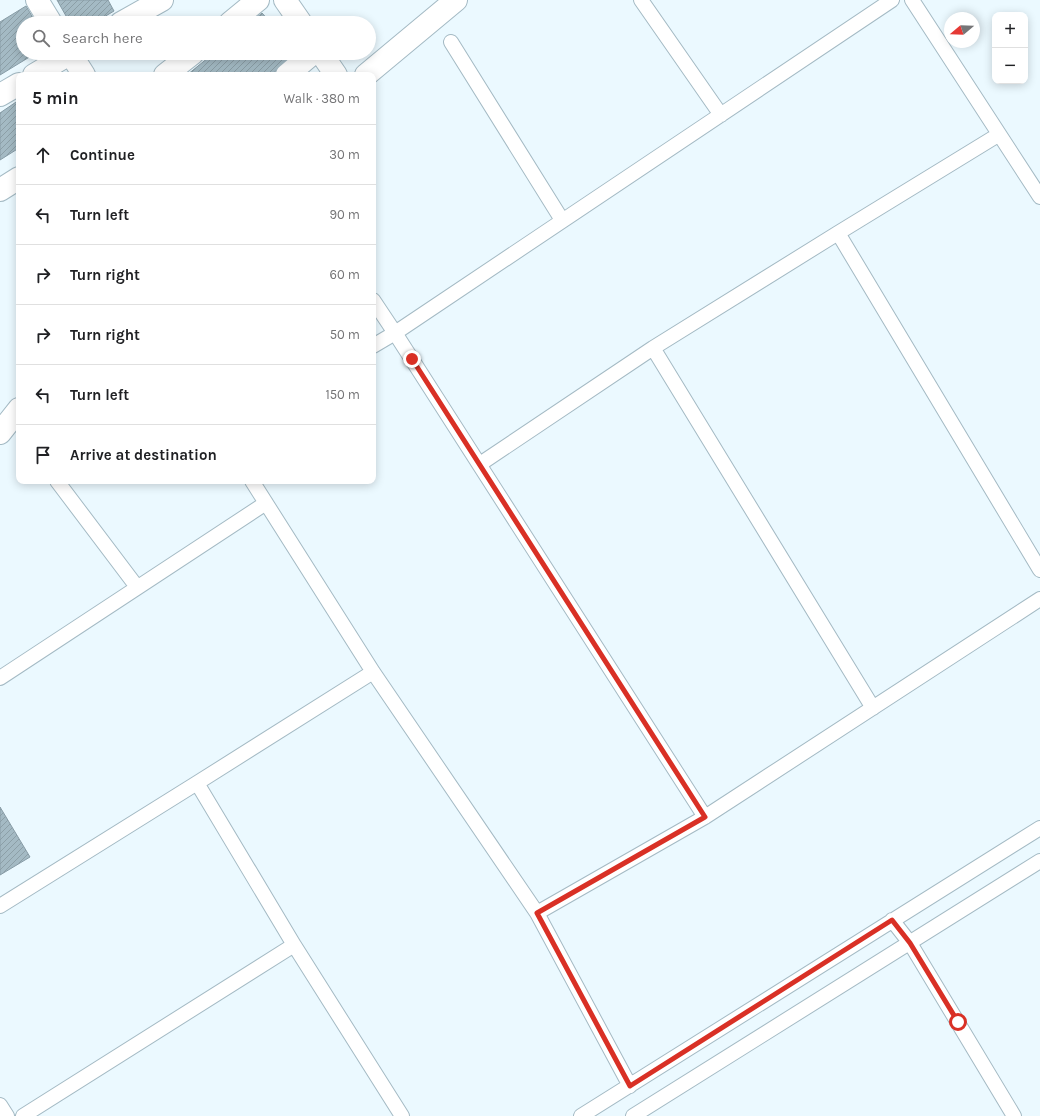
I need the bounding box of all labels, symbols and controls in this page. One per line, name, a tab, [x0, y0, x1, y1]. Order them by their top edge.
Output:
north arrow	[944, 12, 980, 48]
map controls	[992, 12, 1028, 84]
button: +	[992, 12, 1028, 48]
search box	[16, 16, 376, 60]
icon: search	[30, 27, 52, 49]
text: Search here	[62, 29, 143, 47]
button: −	[992, 48, 1028, 84]
text: 5 min	[32, 88, 79, 108]
text: Walk · 380 m	[284, 91, 360, 106]
icon: ahead	[32, 144, 54, 166]
text: Continue	[70, 146, 135, 164]
text: 30 m	[329, 147, 360, 162]
icon: left	[32, 204, 54, 226]
text: Turn left	[70, 206, 129, 224]
text: 90 m	[329, 207, 360, 222]
icon: right	[32, 264, 54, 286]
text: Turn right	[70, 266, 140, 284]
text: 60 m	[330, 267, 360, 282]
icon: right	[32, 324, 54, 346]
text: Turn right	[70, 326, 140, 344]
text: 50 m	[330, 327, 360, 342]
route end	[403, 350, 421, 368]
icon: left	[32, 384, 54, 406]
text: Turn left	[70, 386, 129, 404]
text: 150 m	[325, 387, 360, 402]
icon: arrive	[32, 444, 54, 466]
text: Arrive at destination	[70, 446, 217, 464]
route start	[949, 1013, 967, 1031]

